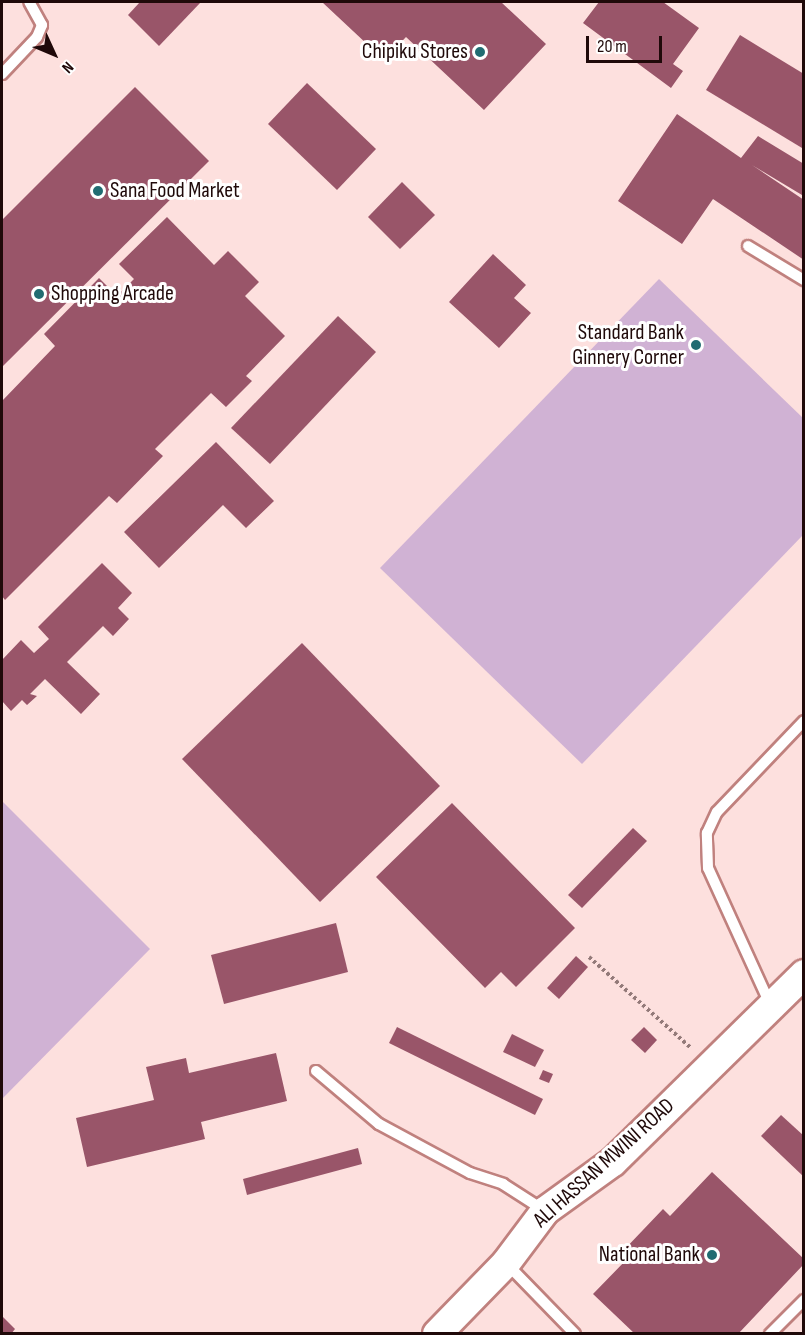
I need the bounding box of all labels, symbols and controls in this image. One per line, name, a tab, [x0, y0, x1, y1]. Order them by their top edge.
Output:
north arrow	[24, 24, 84, 84]
scale bar	[589, 24, 666, 62]
text: 20 m	[597, 36, 627, 57]
place label: Chipiku Stores	[362, 39, 468, 65]
marker: Chipiku Stores	[473, 45, 487, 59]
text: N	[58, 57, 77, 77]
place label: Sana Food Market	[110, 178, 240, 204]
marker: Sana Food Market	[91, 184, 105, 198]
place label: Shopping Arcade	[51, 281, 174, 307]
marker: Shopping Arcade	[32, 287, 46, 301]
place label: Standard Bank Ginnery Corner	[572, 319, 684, 370]
marker: Standard Bank Ginnery Corner	[689, 338, 703, 352]
street label: ALI HASSAN MWINI ROAD	[528, 1093, 680, 1233]
place label: National Bank	[599, 1242, 700, 1268]
marker: National Bank	[705, 1248, 719, 1262]

